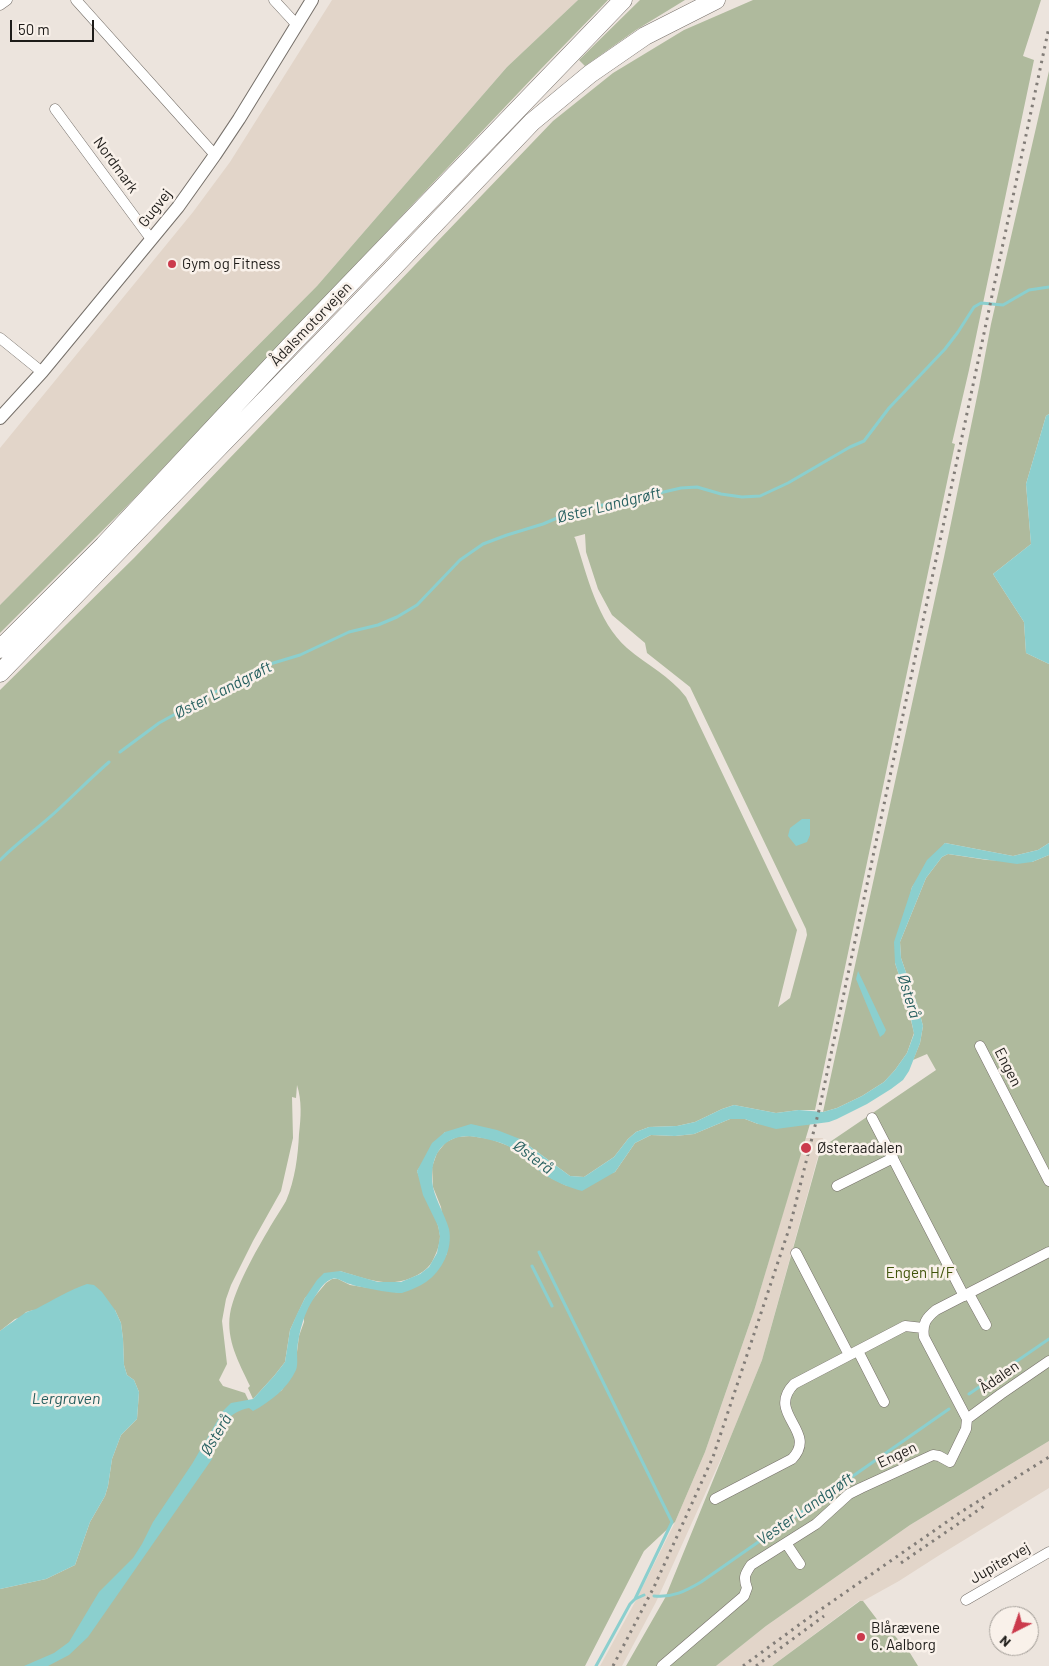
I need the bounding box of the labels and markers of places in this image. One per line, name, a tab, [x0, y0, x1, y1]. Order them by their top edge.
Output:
place label: Gym og Fitness	[182, 255, 281, 273]
marker: Gym og Fitness	[166, 258, 178, 270]
place label: Østeraadalen	[817, 1139, 903, 1157]
marker: Østeraadalen	[799, 1141, 813, 1155]
place label: Blårævene 6. Aalborg	[871, 1619, 940, 1654]
marker: Blårævene 6. Aalborg	[855, 1631, 867, 1643]

